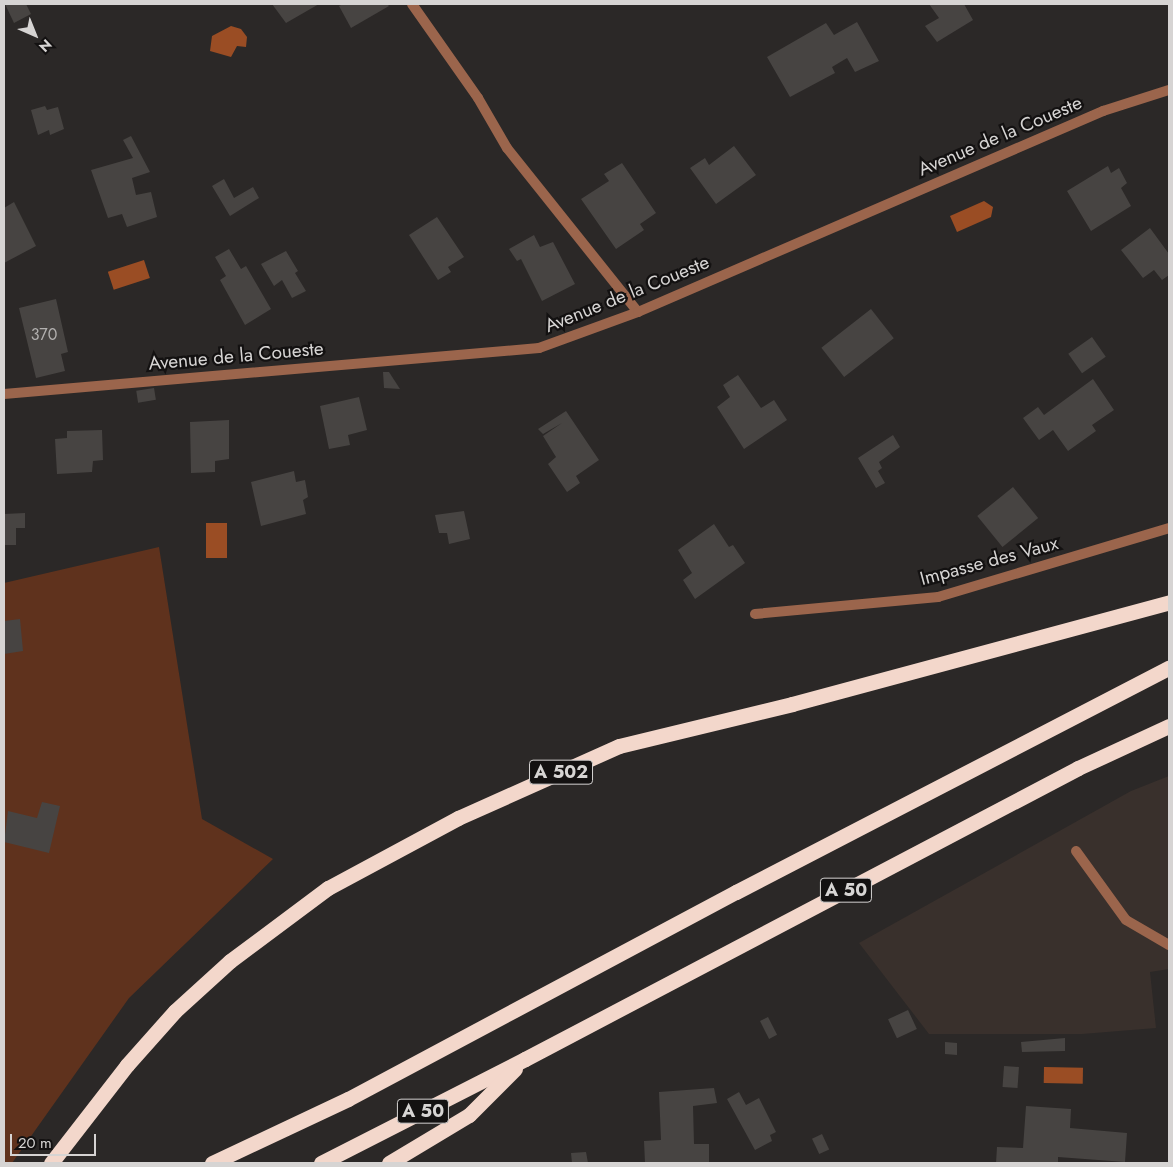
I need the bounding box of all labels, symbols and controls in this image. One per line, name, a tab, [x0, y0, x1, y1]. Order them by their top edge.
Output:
north arrow	[10, 10, 60, 60]
text: N	[34, 35, 56, 57]
street label: Avenue de la Coueste	[915, 91, 1085, 181]
street label: Avenue de la Coueste	[541, 251, 713, 337]
house number: 370	[31, 325, 57, 345]
street label: Avenue de la Coueste	[148, 337, 324, 375]
street label: Impasse des Vaux	[917, 532, 1061, 590]
road number: A 502	[528, 756, 594, 788]
road number: A 50	[820, 874, 872, 906]
road number: A 50	[397, 1096, 449, 1126]
scale bar	[12, 1124, 99, 1156]
text: 20 m	[18, 1132, 52, 1154]

